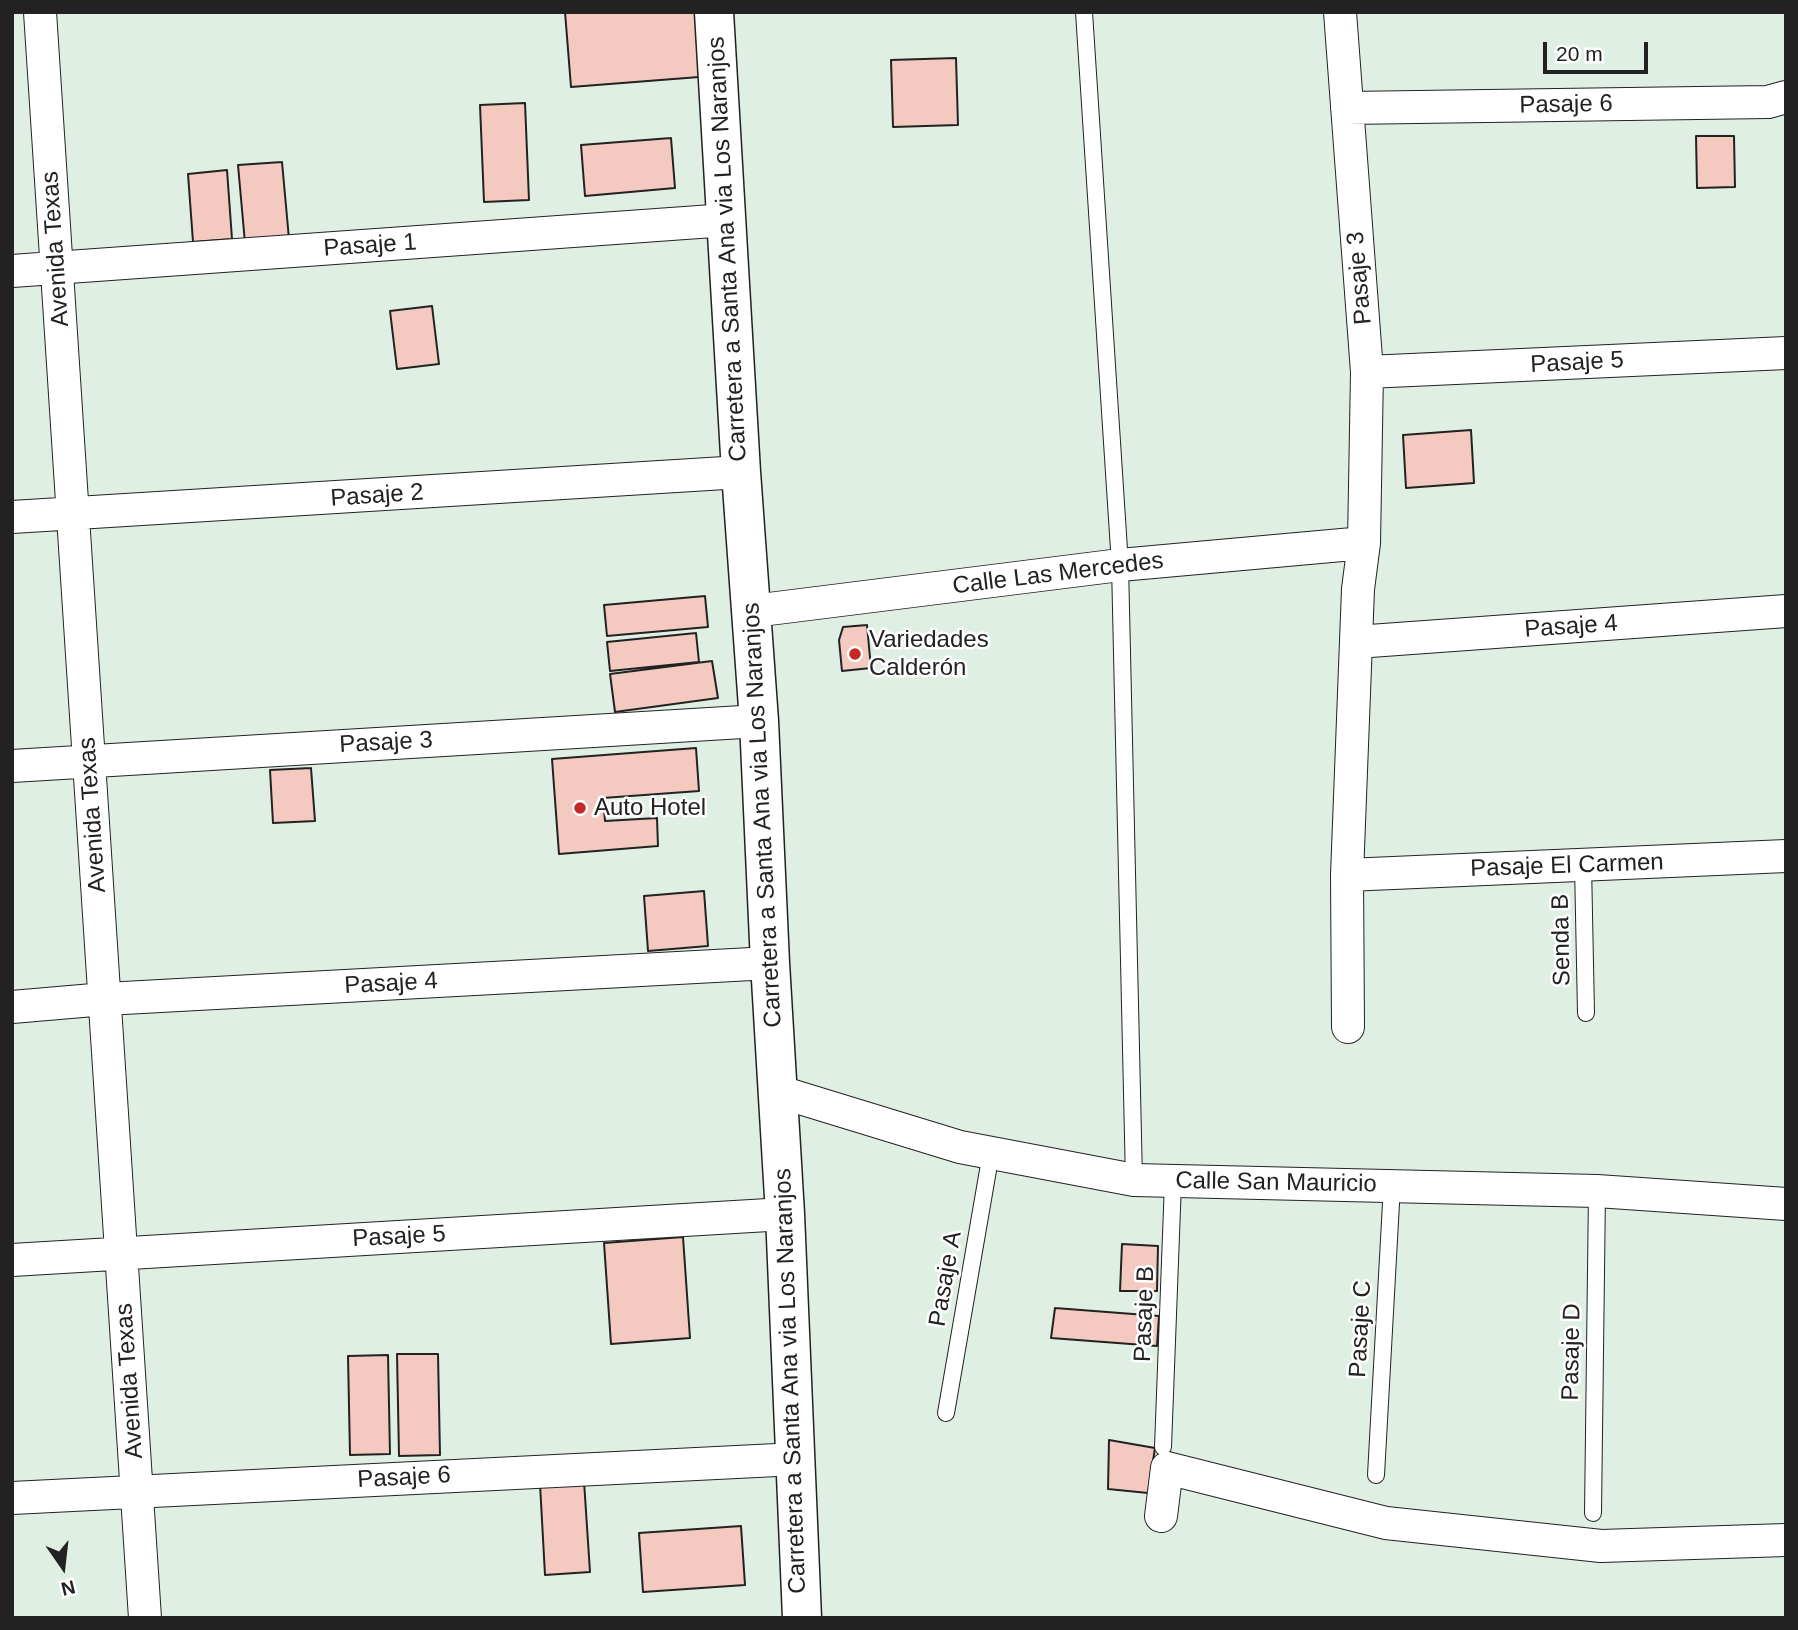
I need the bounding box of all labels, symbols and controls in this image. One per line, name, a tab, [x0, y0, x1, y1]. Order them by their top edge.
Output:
scale bar	[1546, 28, 1651, 72]
street label: Carretera a Santa Ana via Los Naranjos	[702, 36, 754, 462]
text: 20 m	[1556, 42, 1603, 65]
street label: Pasaje 6	[1519, 90, 1613, 120]
street label: Avenida Texas	[36, 170, 76, 328]
street label: Pasaje 1	[322, 228, 418, 264]
street label: Pasaje 3	[1342, 230, 1378, 326]
street label: Pasaje 5	[1530, 346, 1624, 380]
street label: Pasaje 2	[329, 478, 425, 514]
street label: Calle Las Mercedes	[951, 547, 1165, 601]
street label: Carretera a Santa Ana via Los Naranjos	[737, 602, 789, 1028]
street label: Pasaje 4	[1523, 609, 1619, 645]
place label: Variedades Calderón	[869, 626, 989, 682]
marker: Variedades Calderón	[847, 646, 863, 662]
street label: Pasaje 3	[339, 726, 433, 760]
street label: Avenida Texas	[73, 736, 113, 894]
place label: Auto Hotel	[594, 794, 706, 822]
marker: Auto Hotel	[572, 800, 588, 816]
street label: Pasaje El Carmen	[1470, 848, 1664, 884]
street label: Senda B	[1547, 894, 1577, 986]
street label: Pasaje 4	[344, 967, 438, 1001]
street label: Calle San Mauricio	[1175, 1167, 1377, 1199]
street label: Carretera a Santa Ana via Los Naranjos	[769, 1168, 813, 1594]
street label: Pasaje 5	[352, 1220, 446, 1254]
street label: Pasaje A	[923, 1229, 969, 1329]
street label: Pasaje B	[1129, 1265, 1161, 1363]
street label: Pasaje C	[1344, 1280, 1378, 1378]
street label: Avenida Texas	[110, 1302, 150, 1460]
street label: Pasaje D	[1557, 1303, 1587, 1401]
street label: Pasaje 6	[357, 1461, 451, 1495]
north arrow	[28, 1532, 98, 1602]
text: N	[59, 1576, 77, 1600]

